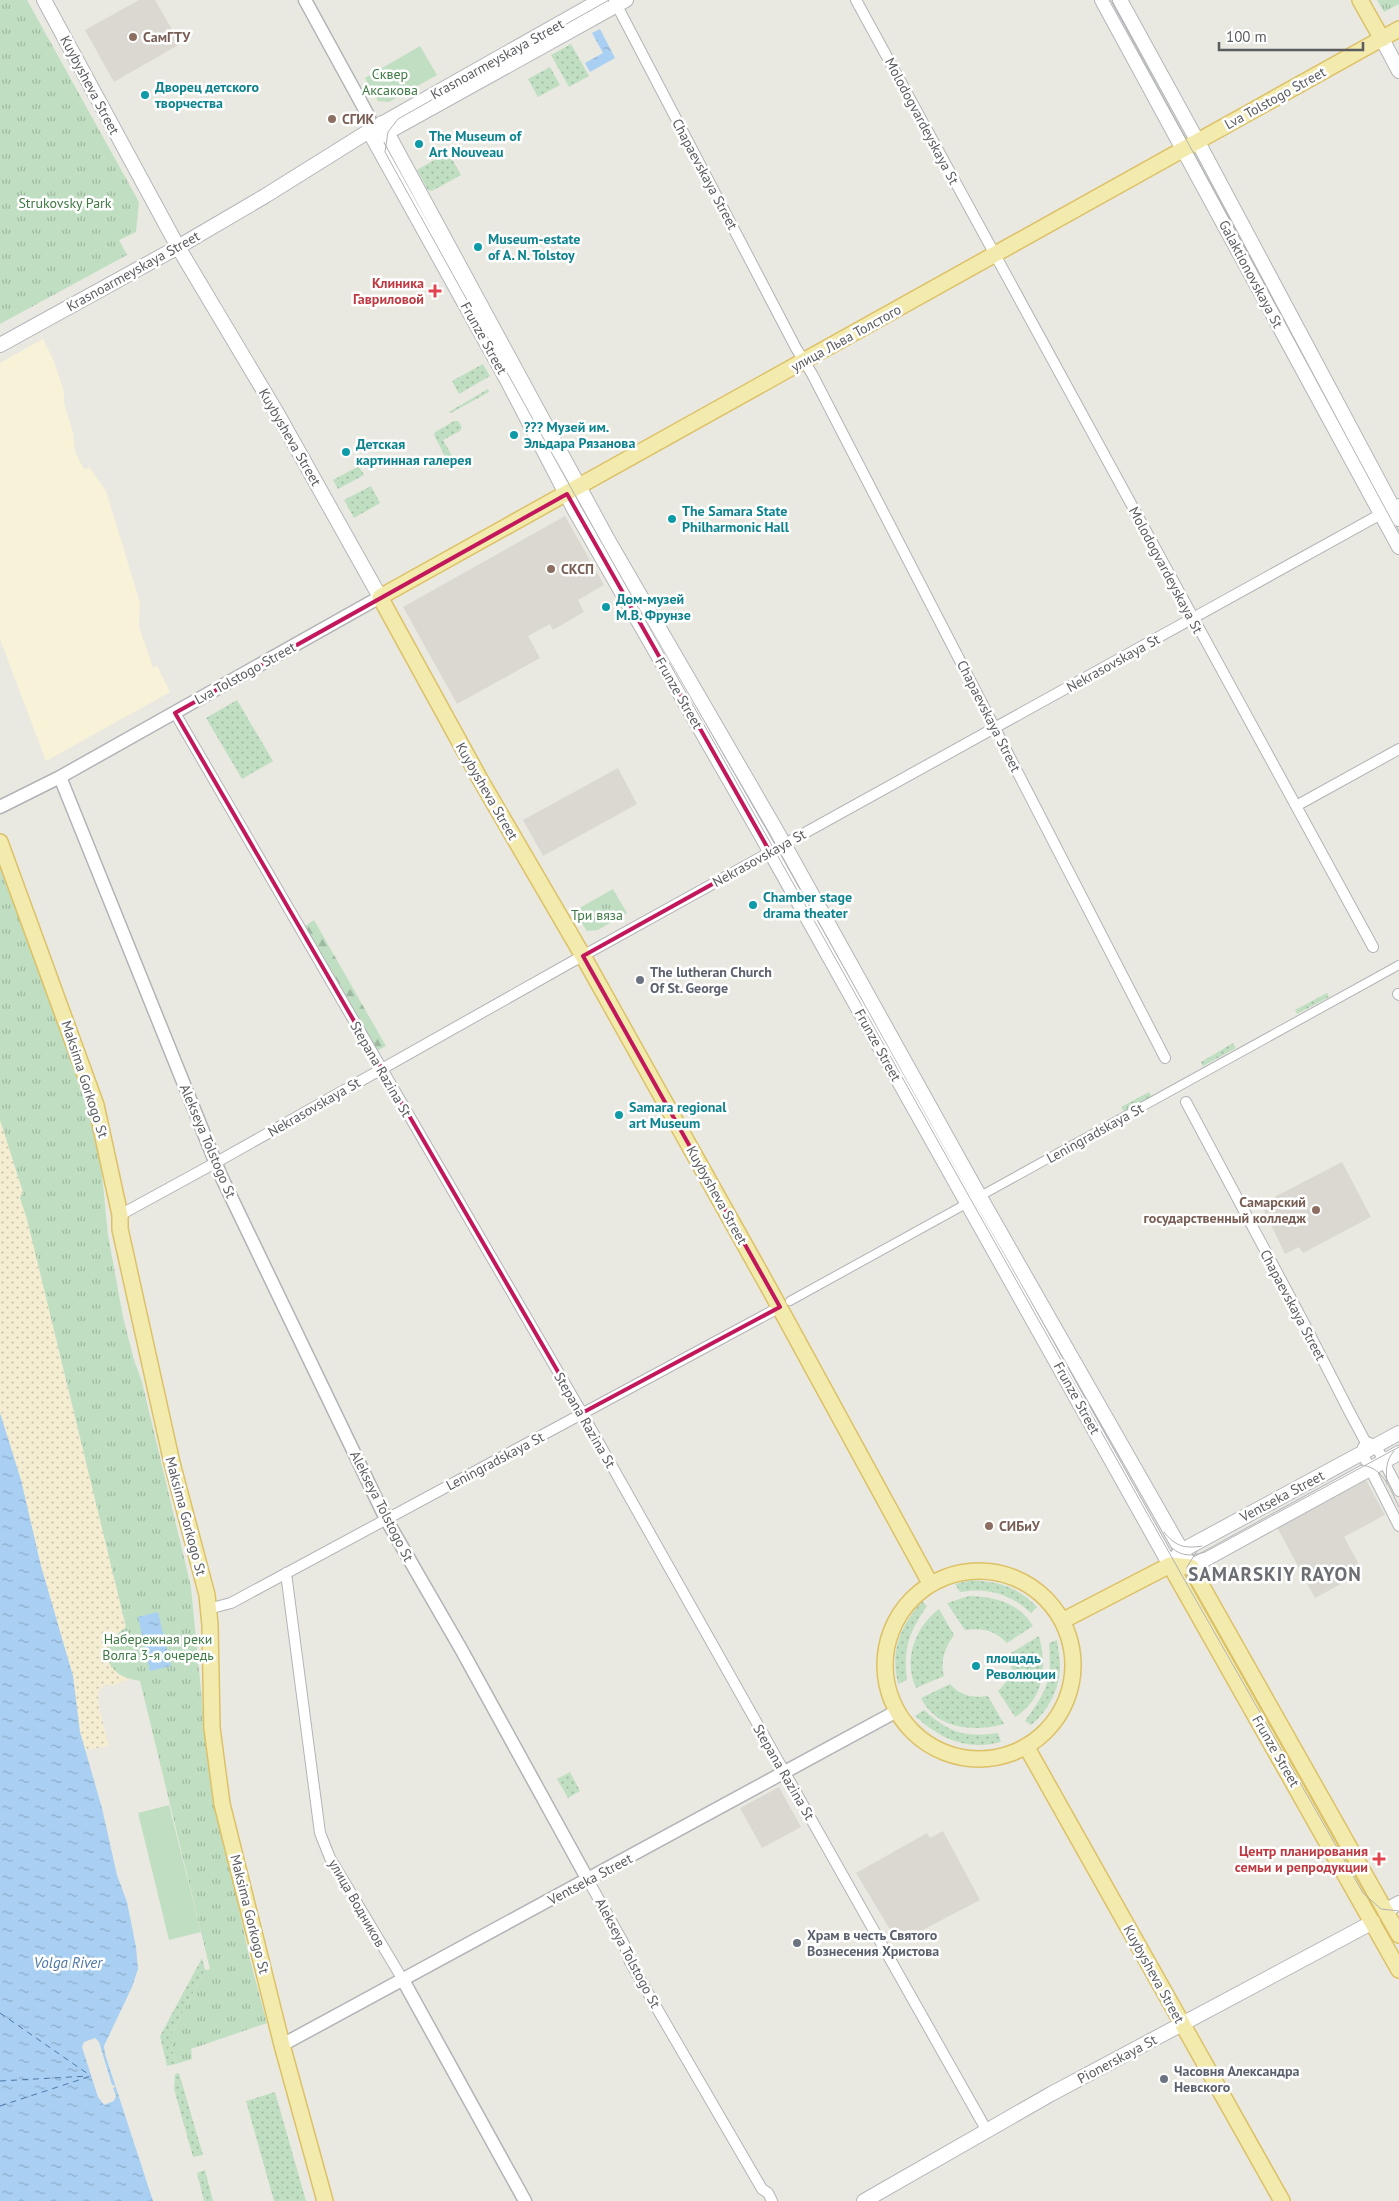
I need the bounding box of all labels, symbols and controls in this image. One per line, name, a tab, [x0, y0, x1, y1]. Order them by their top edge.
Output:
street label: Krasnoarmeyskaya Street	[427, 15, 567, 103]
scale bar	[1219, 20, 1363, 52]
text: 100 m	[1226, 27, 1267, 46]
place label: СамГТУ	[143, 28, 191, 46]
marker: СамГТУ	[127, 31, 139, 43]
street label: Kuybysheva Street	[56, 32, 124, 138]
street label: Molodogvardeyskaya St	[881, 55, 963, 188]
street label: Lva Tolstogo Street	[1221, 63, 1329, 133]
park label: Сквер Аксакова	[362, 65, 418, 99]
place label: Дворец детского творчества	[155, 78, 260, 112]
marker: Дворец детского творчества	[139, 89, 151, 101]
place label: СГИК	[342, 110, 375, 128]
marker: СГИК	[326, 113, 338, 125]
street label: Chapaevskaya Street	[668, 115, 742, 233]
place label: The Museum of Art Nouveau	[429, 127, 523, 161]
marker: The Museum of Art Nouveau	[413, 138, 425, 150]
park label: Strukovsky Park	[18, 194, 112, 212]
street label: Galaktionovskaya St	[1215, 217, 1287, 331]
street label: Krasnoarmeyskaya Street	[63, 227, 203, 315]
place label: Museum-estate of A. N. Tolstoy	[488, 230, 580, 264]
marker: Museum-estate of A. N. Tolstoy	[472, 241, 484, 253]
place label: Клиника Гавриловой	[353, 274, 424, 308]
marker: Клиника Гавриловой	[428, 284, 442, 298]
street label: Frunze Street	[457, 299, 511, 378]
street label: улица Льва Толстого	[788, 300, 904, 376]
street label: Kuybysheva Street	[255, 385, 325, 489]
place label: ??? Музей им. Эльдара Рязанова	[524, 418, 635, 452]
marker: ??? Музей им. Эльдара Рязанова	[508, 429, 520, 441]
place label: Детская картинная галерея	[356, 435, 472, 469]
marker: Детская картинная галерея	[340, 446, 352, 458]
place label: The Samara State Philharmonic Hall	[682, 502, 790, 536]
street label: Molodogvardeyskaya St	[1125, 504, 1207, 637]
marker: The Samara State Philharmonic Hall	[666, 513, 678, 525]
place label: СКСП	[561, 560, 594, 578]
marker: СКСП	[545, 563, 557, 575]
place label: Дом-музей М.В. Фрунзе	[616, 590, 691, 624]
marker: Дом-музей М.В. Фрунзе	[600, 601, 612, 613]
street label: Nekrasovskaya St	[1063, 630, 1163, 696]
street label: Lva Tolstogo Street	[191, 638, 299, 708]
street label: Frunze Street	[651, 654, 707, 732]
street label: Chapaevskaya Street	[953, 657, 1025, 775]
street label: Kuybysheva Street	[452, 739, 522, 843]
street label: Nekrasovskaya St	[709, 825, 809, 891]
place label: Chamber stage drama theater	[763, 888, 852, 922]
marker: Chamber stage drama theater	[747, 899, 759, 911]
park label: Три вяза	[571, 906, 623, 924]
place label: The lutheran Church Of St. George	[650, 963, 772, 997]
marker: The lutheran Church Of St. George	[634, 974, 646, 986]
street label: Frunze Street	[851, 1006, 905, 1085]
street label: Maksima Gorkogo St	[58, 1018, 113, 1140]
street label: Stepana Razina St	[346, 1018, 416, 1120]
street label: Nekrasovskaya St	[265, 1073, 364, 1141]
street label: Alekseya Tolstogo St	[176, 1081, 240, 1201]
place label: Samara regional art Museum	[629, 1098, 727, 1132]
street label: Leningradskaya St	[1043, 1099, 1147, 1167]
marker: Samara regional art Museum	[613, 1109, 625, 1121]
street label: Kuybysheva Street	[683, 1143, 752, 1248]
place label: Самарский государственный колледж	[1143, 1193, 1306, 1227]
marker: Самарский государственный колледж	[1310, 1204, 1322, 1216]
street label: Chapaevskaya Street	[1256, 1246, 1330, 1364]
street label: Frunze Street	[1050, 1359, 1104, 1438]
street label: Stepana Razina St	[550, 1369, 620, 1471]
street label: Leningradskaya St	[443, 1428, 547, 1494]
street label: Alekseya Tolstogo St	[346, 1448, 418, 1565]
street label: Maksima Gorkogo St	[161, 1455, 211, 1578]
street label: Ventseka Street	[1236, 1466, 1327, 1526]
place label: СИБиУ	[999, 1517, 1041, 1535]
marker: СИБиУ	[983, 1520, 995, 1532]
district label: SAMARSKIY RAYON	[1188, 1562, 1362, 1586]
park label: Набережная реки Волга 3-я очередь	[102, 1630, 214, 1664]
place label: площадь Революции	[986, 1649, 1056, 1683]
marker: площадь Революции	[970, 1660, 982, 1672]
street label: Frunze Street	[1248, 1712, 1304, 1790]
street label: Stepana Razina St	[749, 1721, 819, 1823]
place label: Центр планирования семьи и репродукции	[1235, 1842, 1368, 1876]
street label: Ventseka Street	[544, 1849, 635, 1909]
marker: Центр планирования семьи и репродукции	[1372, 1852, 1386, 1866]
street label: Maksima Gorkogo St	[226, 1853, 274, 1976]
street label: улица Водников	[325, 1856, 389, 1950]
street label: Alekseya Tolstogo St	[591, 1895, 665, 2011]
street label: Kuybysheva Street	[1120, 1922, 1189, 2027]
place label: Храм в честь Святого Вознесения Христова	[807, 1926, 939, 1960]
marker: Храм в честь Святого Вознесения Христова	[791, 1937, 803, 1949]
water label: Volga River	[34, 1953, 103, 1972]
street label: Pionerskaya St	[1074, 2030, 1160, 2087]
place label: Часовня Александра Невского	[1174, 2062, 1299, 2096]
marker: Часовня Александра Невского	[1158, 2073, 1170, 2085]

